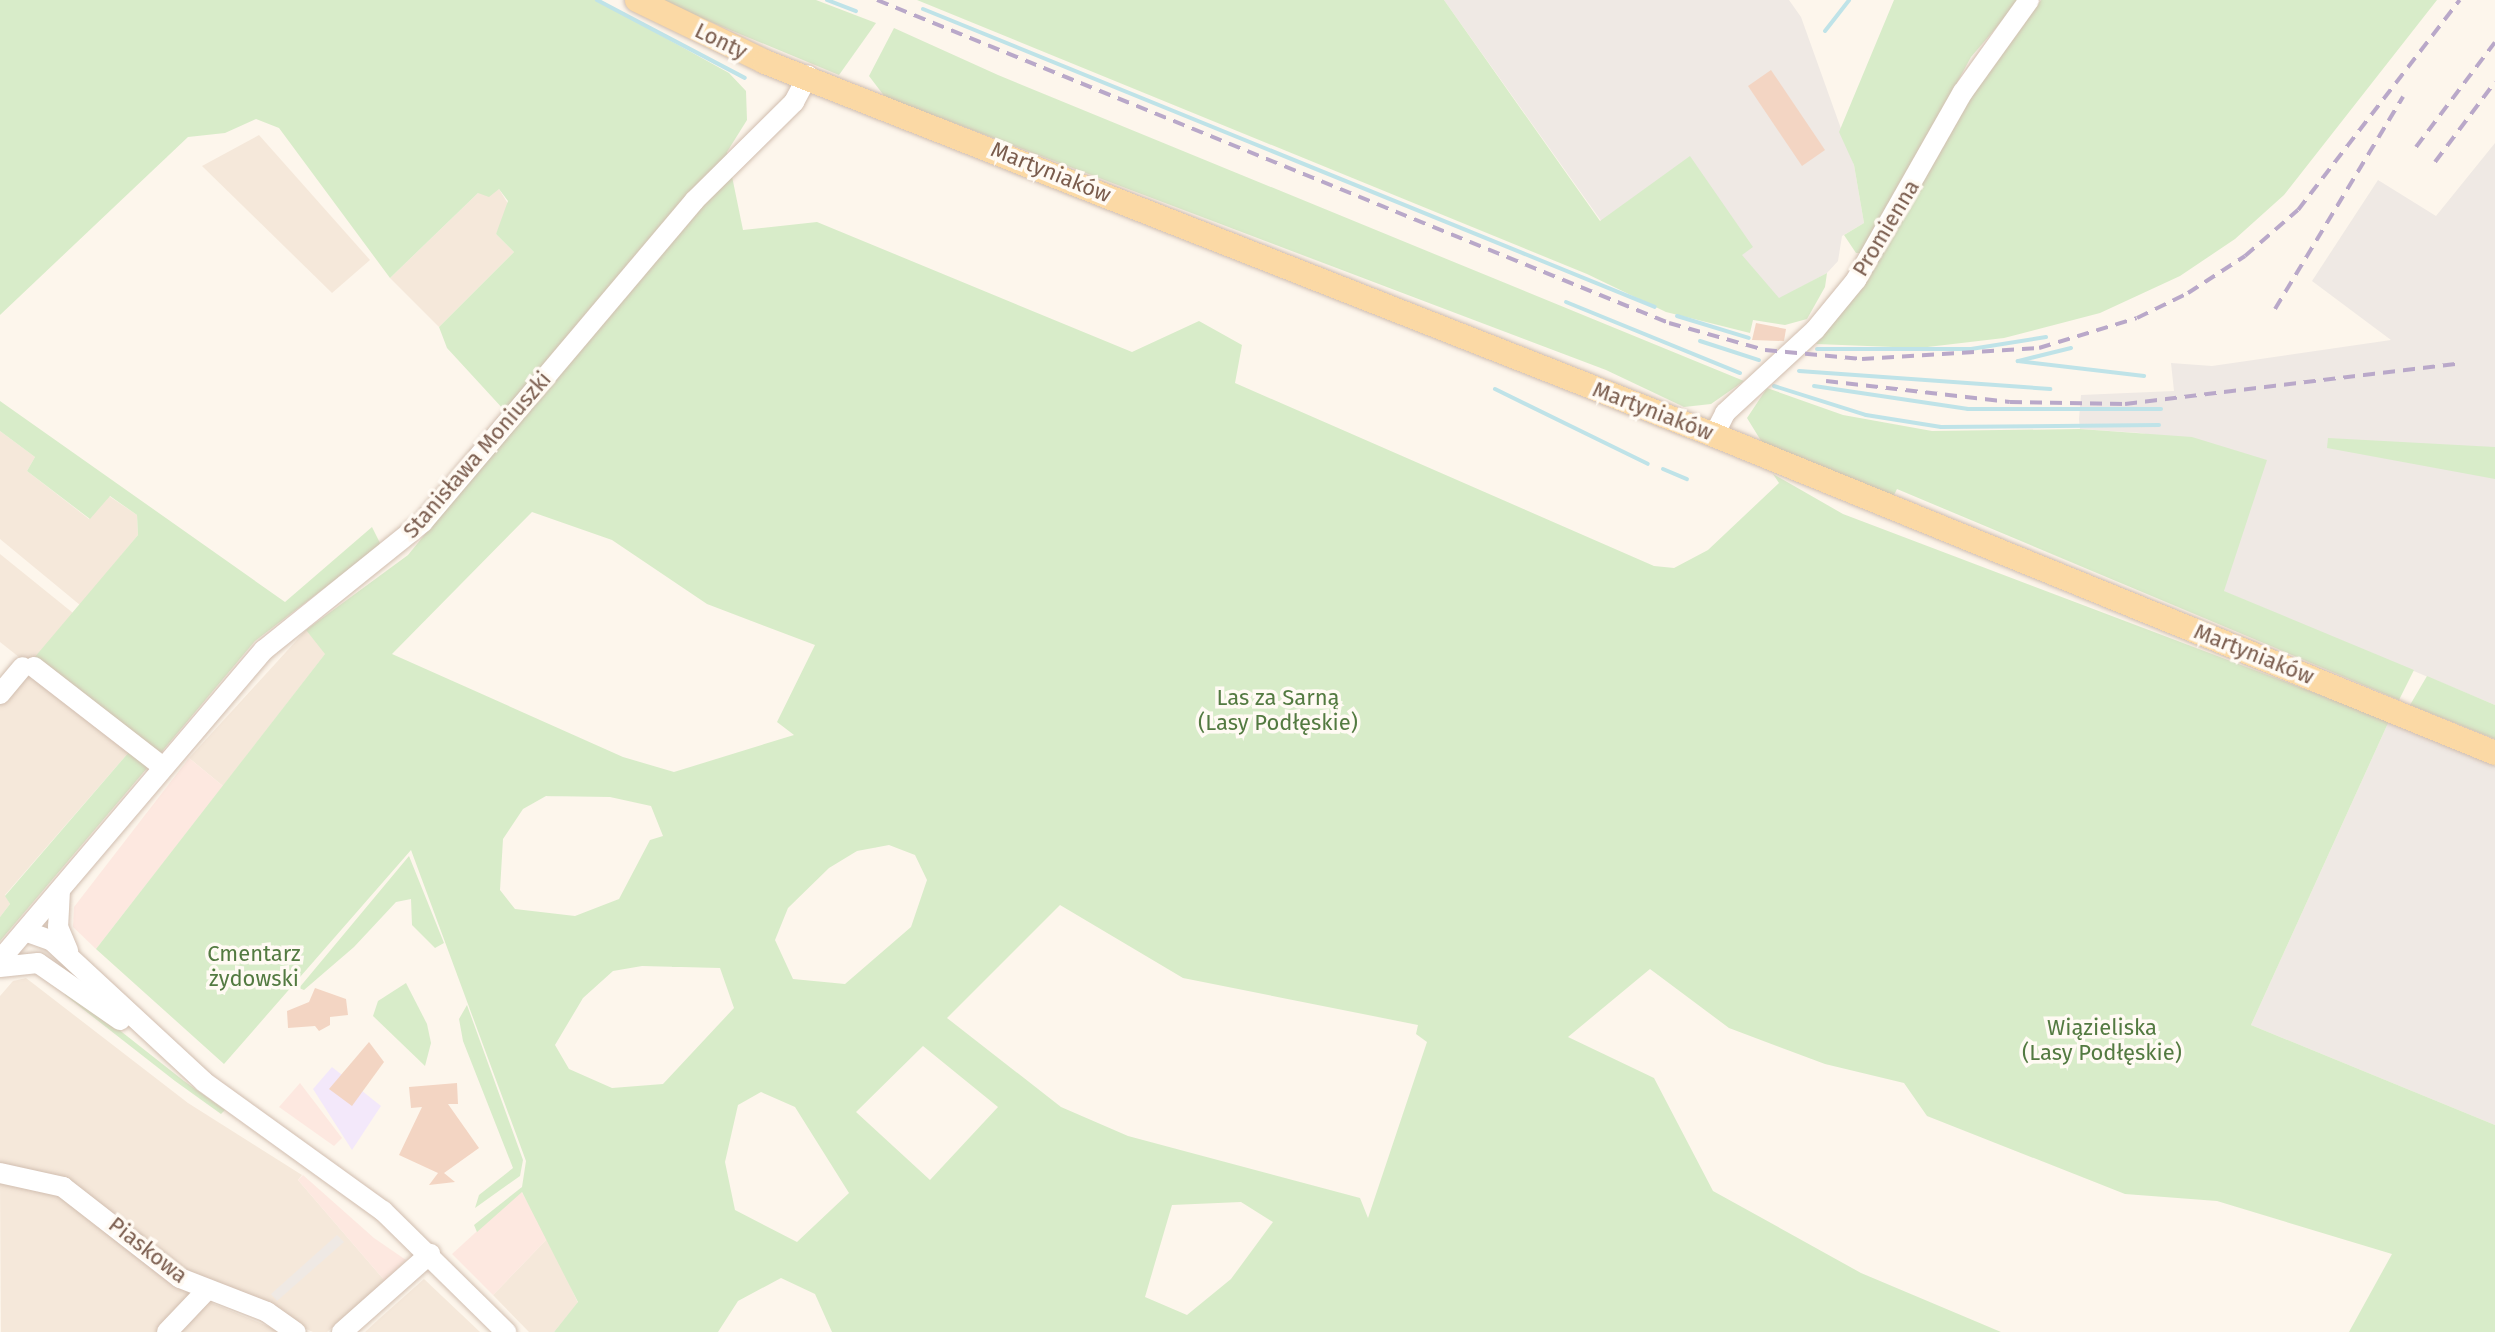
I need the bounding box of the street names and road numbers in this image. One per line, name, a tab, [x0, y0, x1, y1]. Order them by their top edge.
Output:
street label: Lonty	[691, 17, 751, 65]
street label: Martyniaków	[987, 136, 1115, 208]
street label: Promienna	[1847, 175, 1925, 281]
street label: Stanisława Moniuszki	[398, 366, 556, 544]
street label: Martyniaków	[1589, 376, 1717, 446]
street label: Martyniaków	[2190, 618, 2318, 690]
street label: Piaskowa	[103, 1211, 193, 1289]

